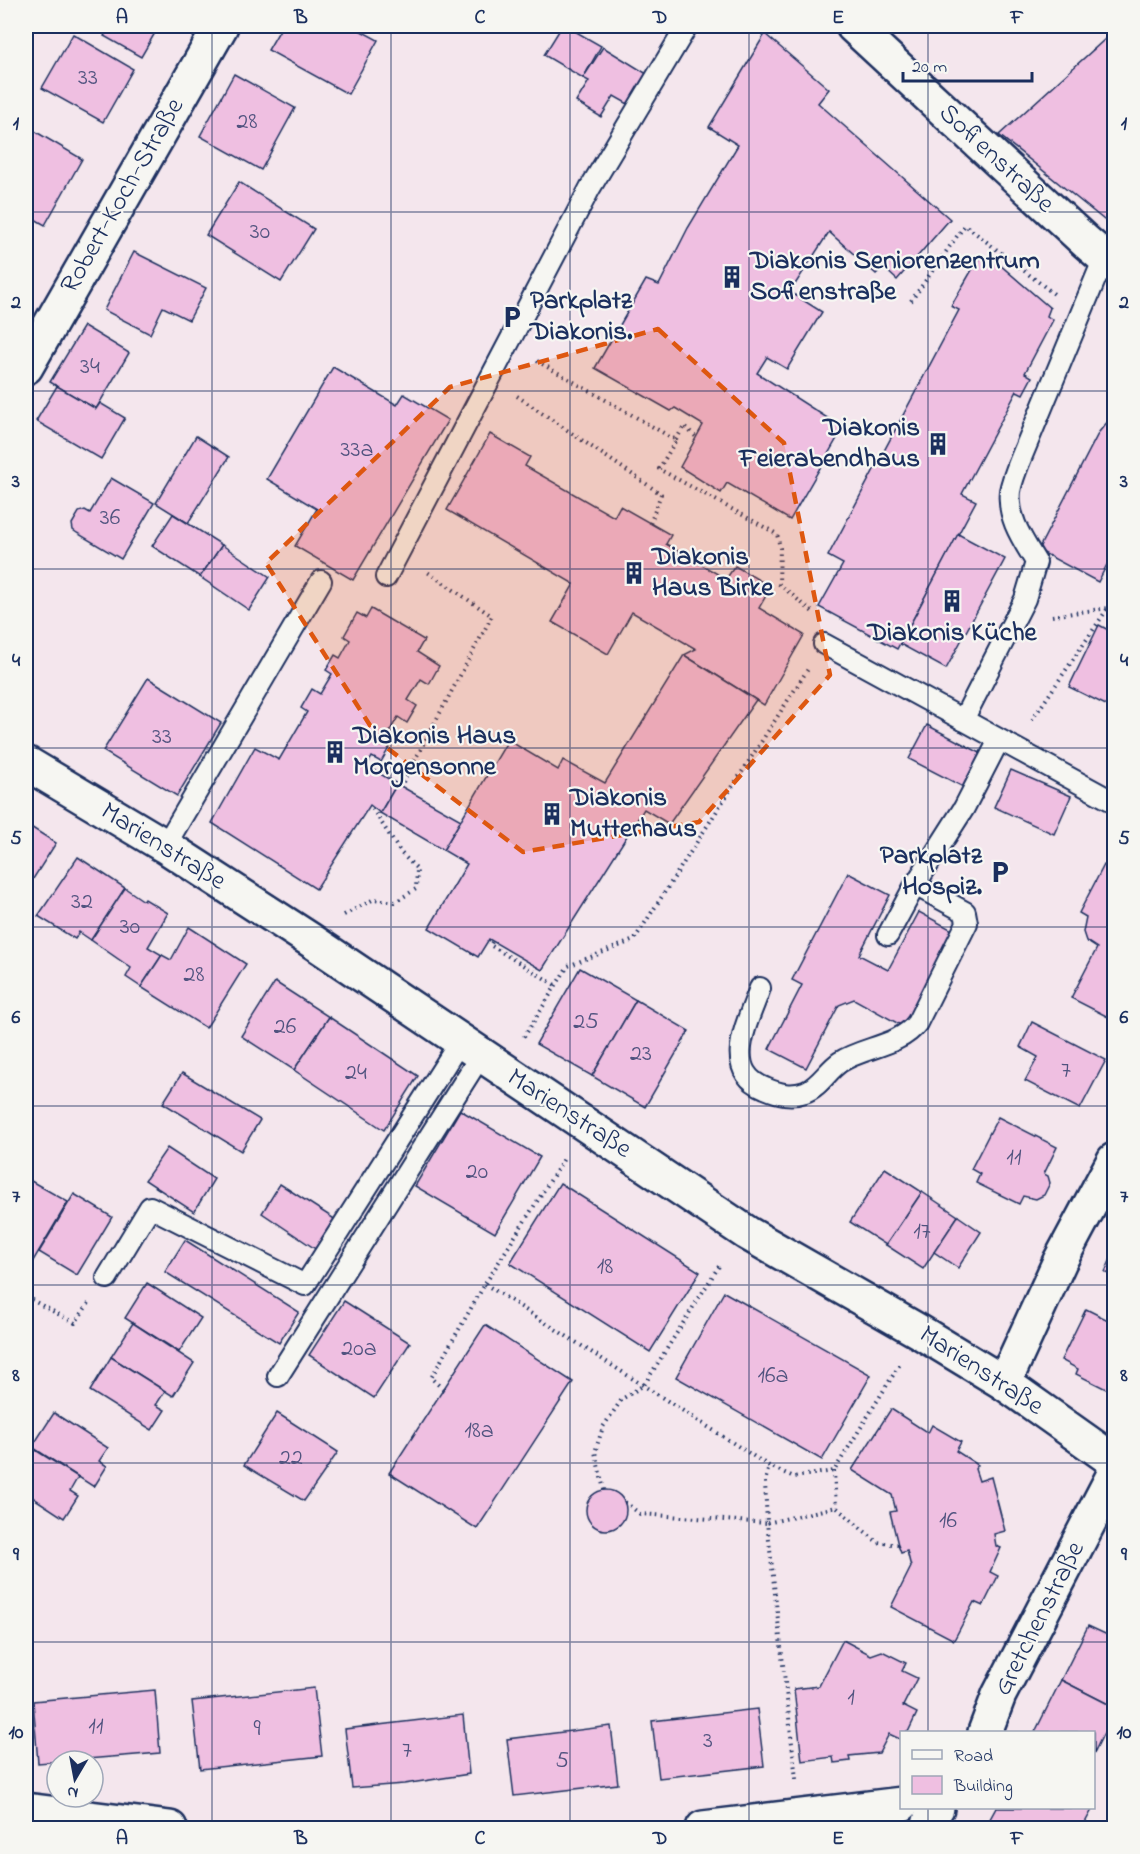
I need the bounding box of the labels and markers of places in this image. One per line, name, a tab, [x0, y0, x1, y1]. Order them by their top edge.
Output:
place label: Diakonis Seniorenzentrum Sofienstraße	[748, 242, 1040, 312]
building icon: Diakonis Seniorenzentrum Sofienstraße	[719, 264, 745, 290]
place label: Parkplatz Diakonis.	[528, 282, 633, 352]
parking icon: Parkplatz Diakonis.	[499, 304, 525, 330]
place label: Diakonis Feierabendhaus	[737, 409, 920, 479]
building icon: Diakonis Feierabendhaus	[925, 431, 951, 457]
place label: Diakonis Haus Birke	[650, 538, 774, 608]
building icon: Diakonis Haus Birke	[621, 560, 647, 586]
building icon: Diakonis Küche	[939, 588, 965, 614]
place label: Diakonis Küche	[865, 614, 1037, 653]
place label: Diakonis Haus Morgensonne	[351, 717, 516, 788]
building icon: Diakonis Haus Morgensonne	[322, 739, 348, 765]
place label: Diakonis Mutterhaus	[568, 779, 697, 849]
building icon: Diakonis Mutterhaus	[539, 801, 565, 827]
place label: Parkplatz Hospiz.	[880, 837, 983, 907]
parking icon: Parkplatz Hospiz.	[987, 859, 1013, 885]

